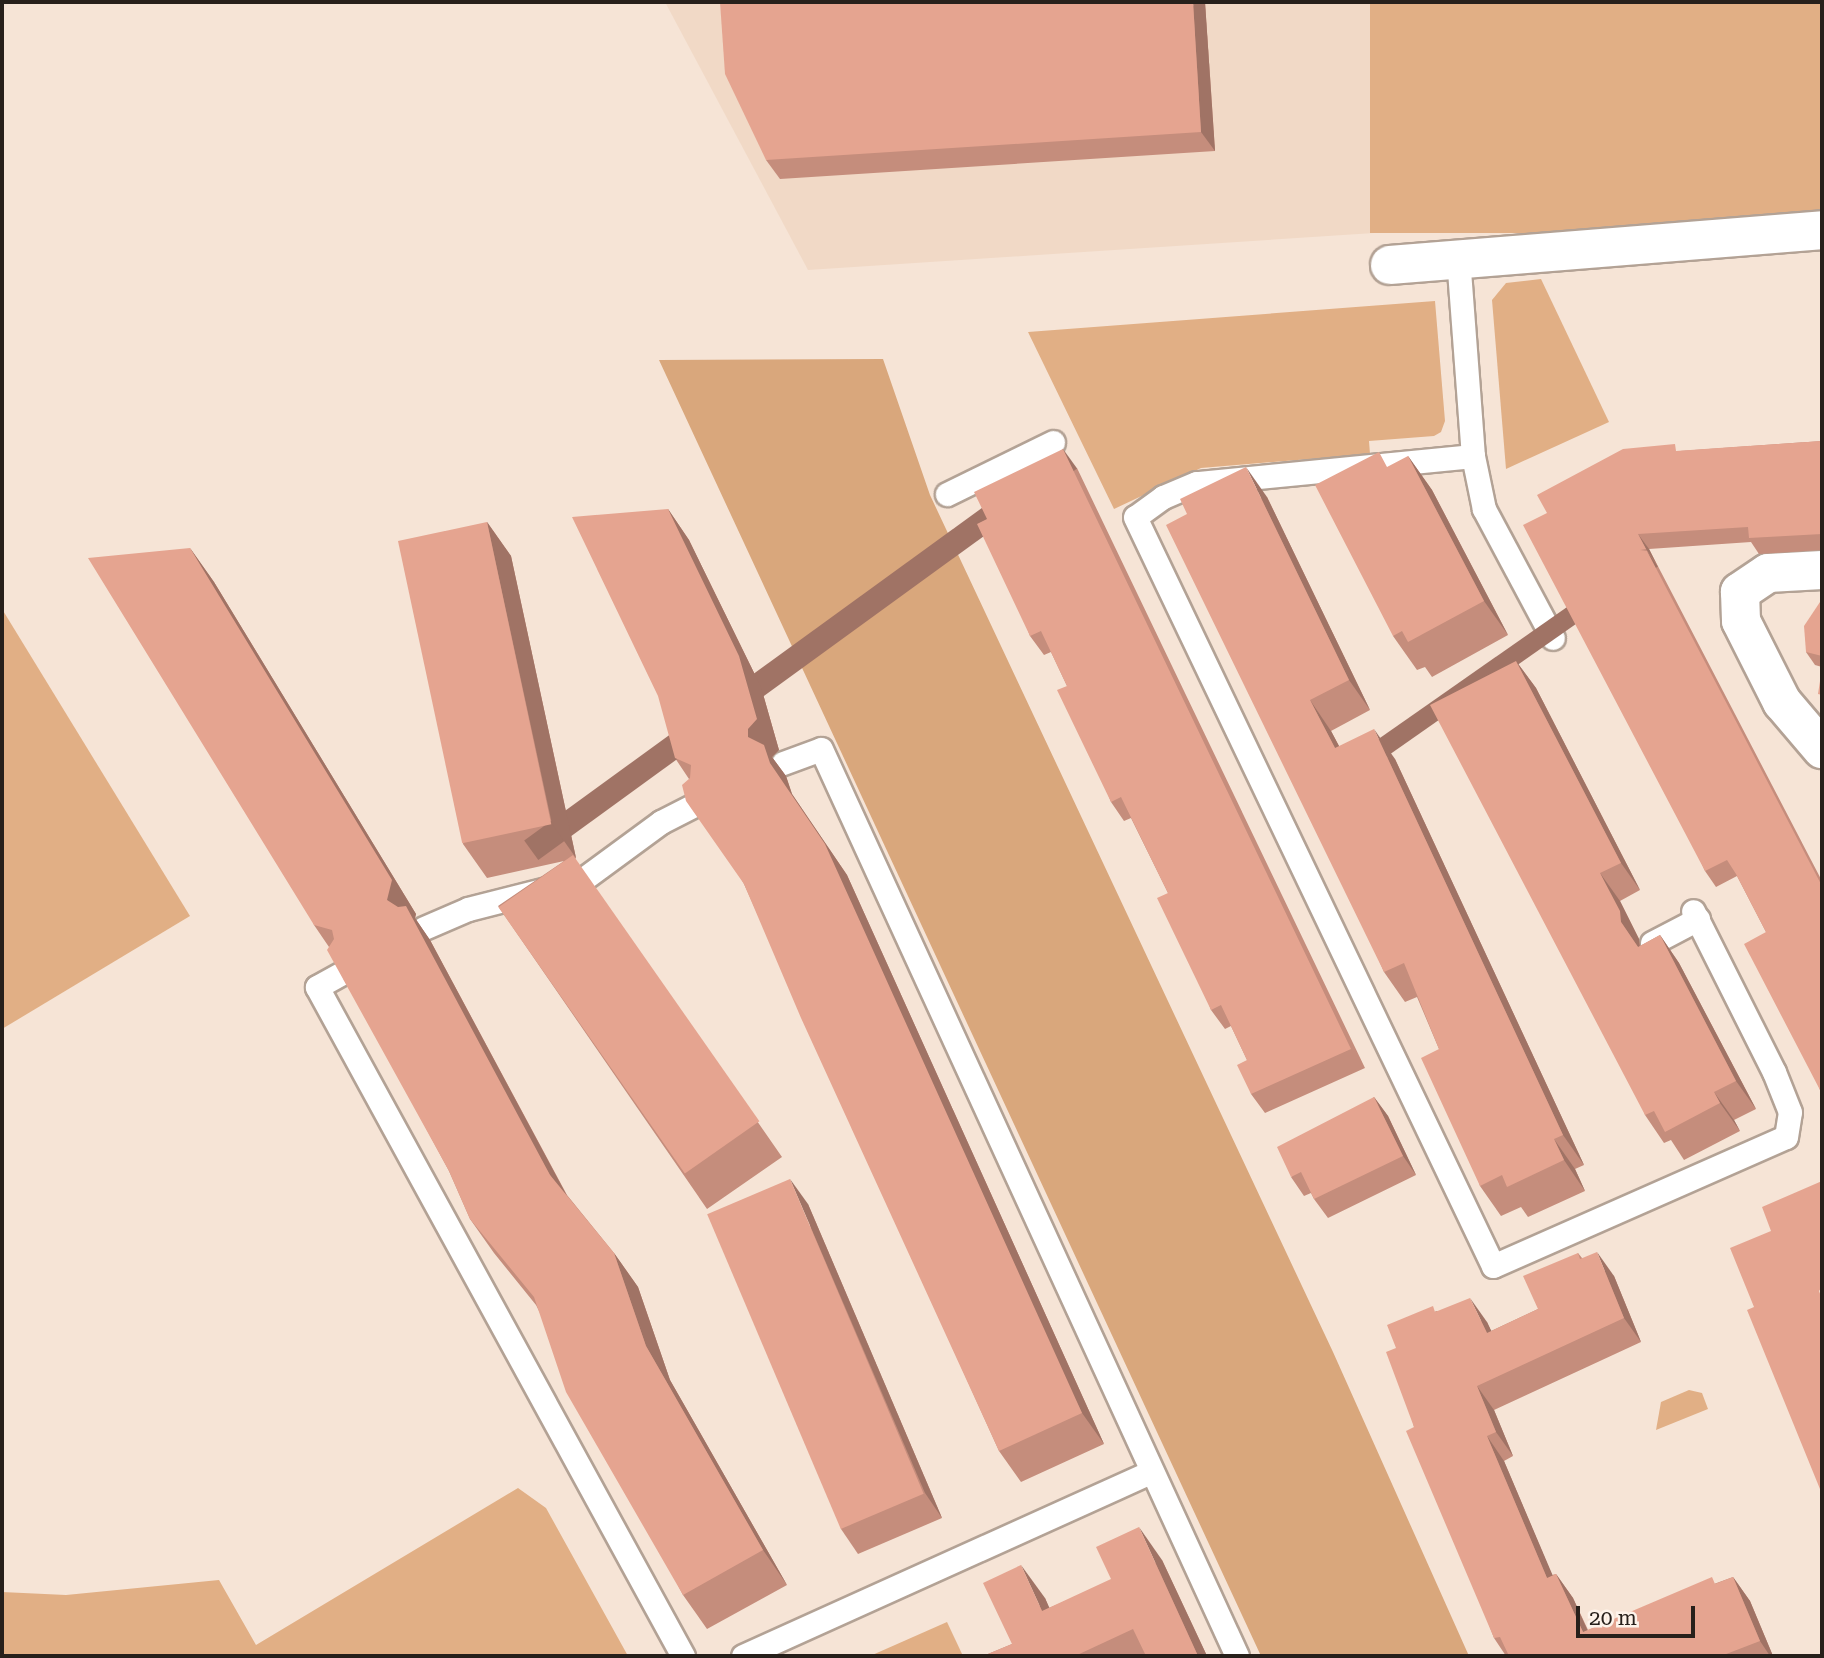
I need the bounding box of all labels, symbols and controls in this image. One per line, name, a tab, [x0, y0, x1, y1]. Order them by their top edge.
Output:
scale bar	[1579, 1592, 1698, 1636]
text: 20 m	[1589, 1606, 1637, 1630]

